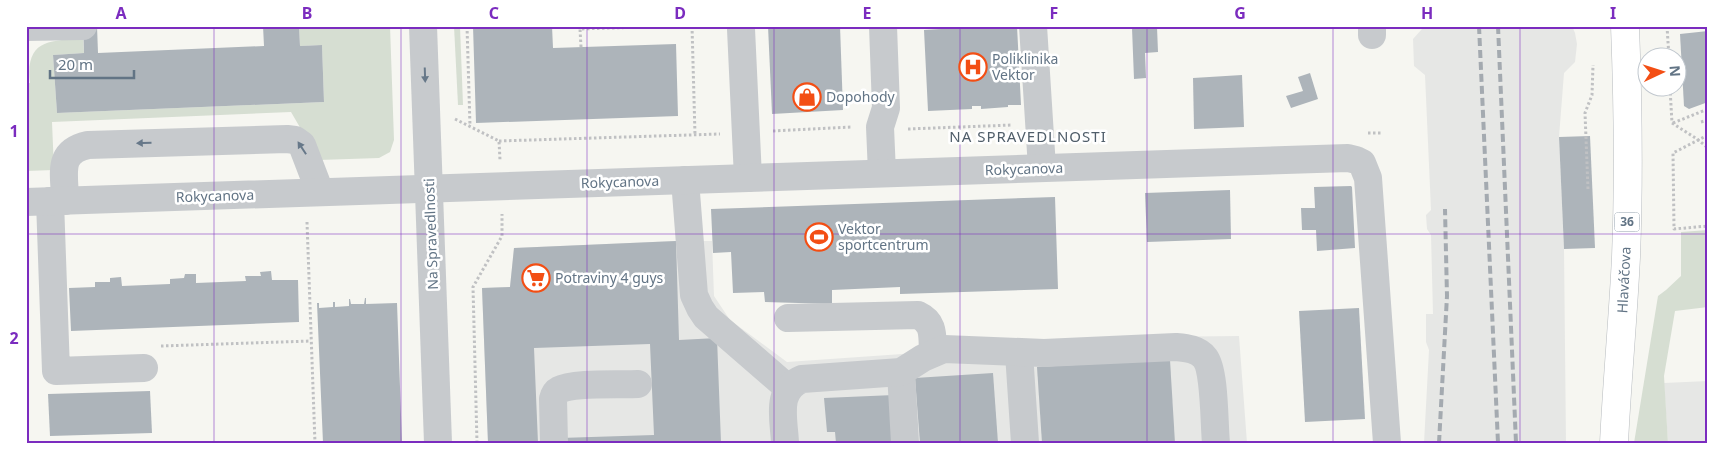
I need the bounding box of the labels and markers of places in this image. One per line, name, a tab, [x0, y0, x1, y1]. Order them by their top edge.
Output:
place label: Poliklinika Vektor	[992, 49, 1058, 84]
hospital icon: Poliklinika Vektor	[958, 52, 988, 82]
shop icon: Dopohody	[792, 82, 822, 112]
place label: Dopohody	[826, 87, 896, 106]
place label: Vektor sportcentrum	[838, 219, 928, 254]
sports icon: Vektor sportcentrum	[804, 222, 834, 252]
supermarket icon: Potraviny 4 guys	[521, 263, 551, 293]
place label: Potraviny 4 guys	[555, 268, 664, 287]

